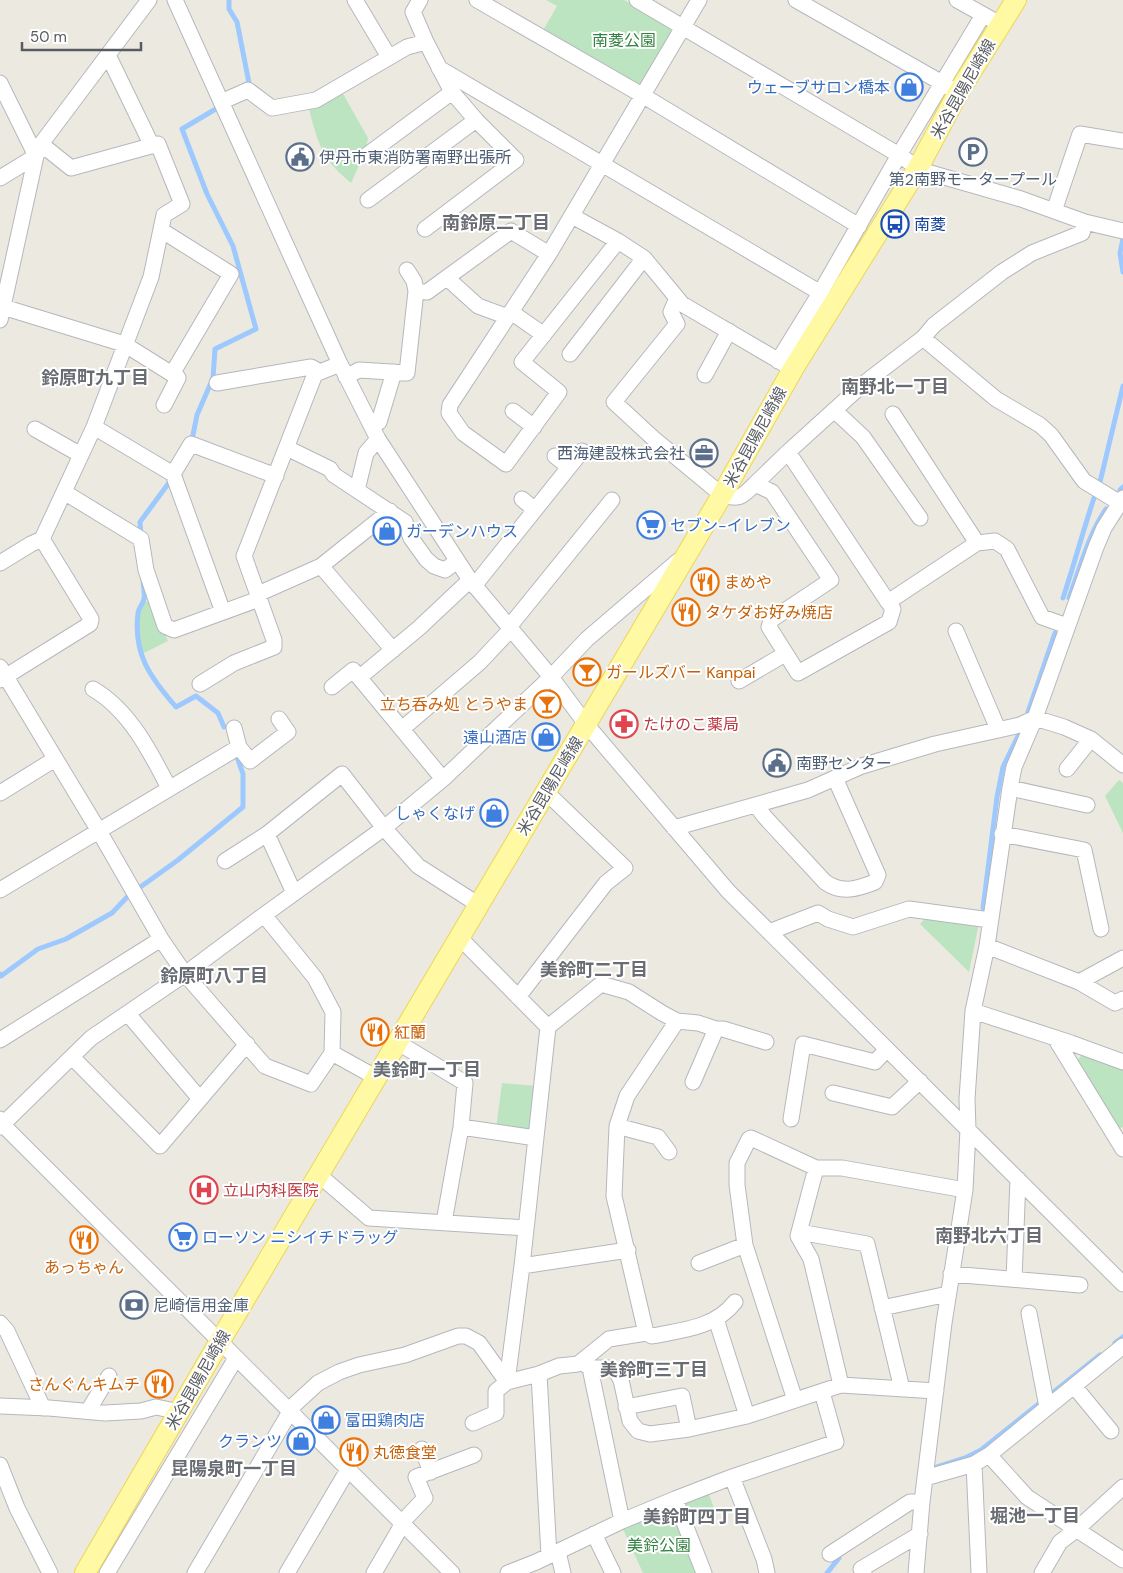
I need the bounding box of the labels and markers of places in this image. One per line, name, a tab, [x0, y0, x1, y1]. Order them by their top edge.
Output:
shop icon: ウェーブサロン橋本	[894, 72, 924, 102]
place label: ウェーブサロン橋本	[747, 77, 890, 98]
parking icon: 第2南野モータープール	[958, 137, 988, 167]
public building icon: 伊丹市東消防署南野出張所	[285, 142, 315, 172]
place label: 伊丹市東消防署南野出張所	[319, 147, 511, 168]
place label: 第2南野モータープール	[889, 169, 1057, 190]
bus stop icon: 南菱	[880, 209, 910, 239]
place label: 南菱	[914, 214, 946, 235]
office icon: 西海建設株式会社	[689, 438, 719, 468]
place label: 西海建設株式会社	[557, 443, 685, 464]
supermarket icon: セブン-イレブン	[636, 510, 666, 540]
place label: セブン-イレブン	[670, 515, 791, 536]
shop icon: ガーデンハウス	[372, 516, 402, 546]
place label: ガーデンハウス	[406, 521, 518, 542]
restaurant icon: まめや	[690, 567, 720, 597]
place label: まめや	[724, 572, 772, 593]
restaurant icon: タケダお好み焼店	[671, 597, 701, 627]
place label: タケダお好み焼店	[705, 602, 833, 623]
bar icon: ガールズバー Kanpai	[572, 657, 602, 687]
place label: ガールズバー Kanpai	[606, 662, 756, 683]
bar icon: 立ち呑み処 とうやま	[532, 689, 562, 719]
place label: 立ち呑み処 とうやま	[380, 694, 528, 715]
pharmacy icon: たけのこ薬局	[609, 709, 639, 739]
place label: たけのこ薬局	[643, 714, 739, 735]
shop icon: 遠山酒店	[531, 722, 561, 752]
place label: 遠山酒店	[463, 727, 527, 748]
public building icon: 南野センター	[762, 748, 792, 778]
place label: 南野センター	[796, 753, 892, 774]
shop icon: しゃくなげ	[479, 798, 509, 828]
place label: しゃくなげ	[395, 803, 475, 824]
restaurant icon: 紅蘭	[360, 1017, 390, 1047]
place label: 紅蘭	[394, 1022, 426, 1043]
hospital icon: 立山内科医院	[189, 1175, 219, 1205]
place label: 立山内科医院	[223, 1180, 319, 1201]
supermarket icon: ローソン ニシイチドラッグ	[168, 1222, 198, 1252]
restaurant icon: あっちゃん	[69, 1225, 99, 1255]
place label: ローソン ニシイチドラッグ	[202, 1227, 398, 1248]
place label: あっちゃん	[44, 1257, 124, 1278]
bank icon: 尼崎信用金庫	[119, 1290, 149, 1320]
place label: 尼崎信用金庫	[153, 1295, 249, 1316]
restaurant icon: さんぐんキムチ	[144, 1369, 174, 1399]
place label: さんぐんキムチ	[28, 1374, 140, 1395]
shop icon: 富田鶏肉店	[311, 1405, 341, 1435]
place label: 富田鶏肉店	[345, 1410, 425, 1431]
shop icon: クランツ	[286, 1426, 316, 1456]
place label: クランツ	[218, 1431, 282, 1452]
restaurant icon: 丸徳食堂	[339, 1437, 369, 1467]
place label: 丸徳食堂	[373, 1442, 437, 1463]

